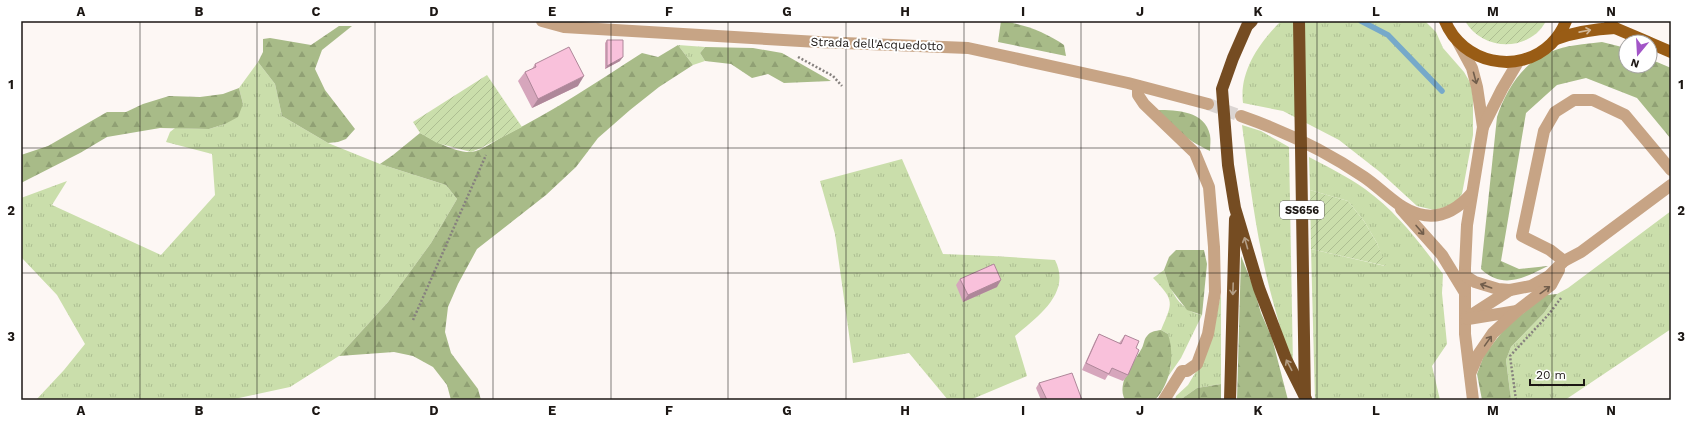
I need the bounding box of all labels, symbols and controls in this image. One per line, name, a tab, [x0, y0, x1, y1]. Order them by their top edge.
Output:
text: A	[77, 4, 86, 19]
text: B	[195, 4, 204, 19]
text: C	[312, 4, 321, 19]
text: D	[429, 4, 439, 19]
text: E	[548, 4, 556, 19]
text: F	[665, 4, 673, 19]
text: G	[782, 4, 792, 19]
text: H	[900, 4, 910, 19]
text: I	[1021, 4, 1025, 19]
text: J	[1136, 4, 1144, 19]
text: K	[1253, 4, 1263, 19]
text: L	[1372, 4, 1380, 19]
text: M	[1487, 4, 1499, 19]
text: N	[1606, 4, 1616, 19]
one-way arrow	[1578, 26, 1591, 34]
north arrow	[1618, 34, 1658, 74]
street label: Strada dell'Acquedotto	[810, 35, 944, 53]
text: N	[1629, 56, 1641, 70]
one-way arrow	[1471, 71, 1479, 84]
text: 1	[8, 77, 14, 92]
text: 1	[1678, 77, 1684, 92]
road number: SS656	[1280, 201, 1324, 219]
text: 2	[7, 203, 15, 218]
text: 2	[1677, 203, 1685, 218]
one-way arrow	[1415, 224, 1424, 234]
one-way arrow	[1242, 237, 1249, 250]
one-way arrow	[1229, 282, 1236, 295]
one-way arrow	[1480, 282, 1493, 289]
one-way arrow	[1539, 286, 1550, 294]
text: 3	[7, 329, 15, 344]
text: 3	[1677, 329, 1685, 344]
one-way arrow	[1484, 335, 1492, 346]
one-way arrow	[1285, 360, 1292, 372]
scale bar	[1530, 361, 1584, 387]
text: 20 m	[1536, 368, 1566, 382]
text: A	[77, 403, 86, 418]
text: B	[195, 403, 204, 418]
text: C	[312, 403, 321, 418]
text: D	[429, 403, 439, 418]
text: E	[548, 403, 556, 418]
text: F	[665, 403, 673, 418]
text: G	[782, 403, 792, 418]
text: H	[900, 403, 910, 418]
text: I	[1021, 403, 1025, 418]
text: J	[1136, 403, 1144, 418]
text: K	[1253, 403, 1263, 418]
text: L	[1372, 403, 1380, 418]
text: M	[1487, 403, 1499, 418]
text: N	[1606, 403, 1616, 418]

